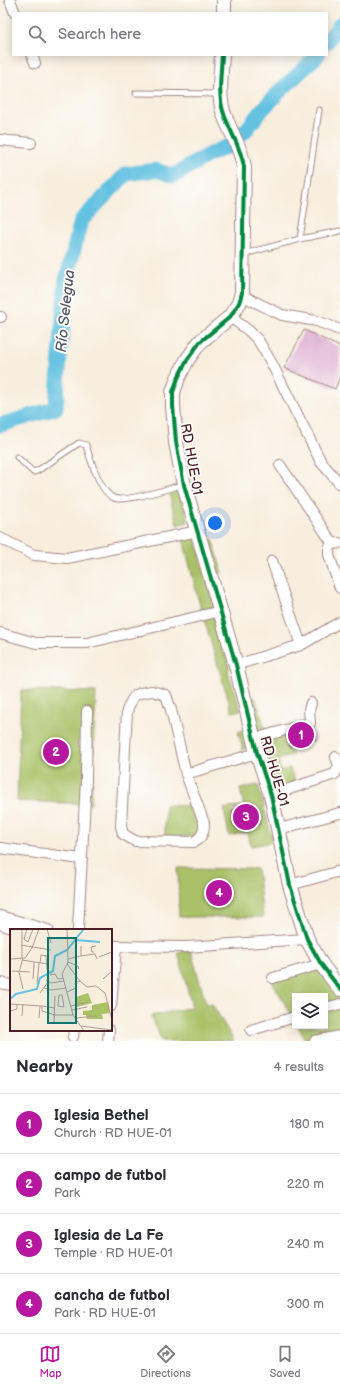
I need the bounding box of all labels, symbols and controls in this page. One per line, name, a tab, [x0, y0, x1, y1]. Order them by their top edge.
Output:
search box	[12, 12, 328, 56]
icon: search	[26, 23, 48, 45]
text: Search here	[58, 25, 141, 44]
water label: Río Selegua	[52, 269, 79, 353]
street label: RD HUE-01	[177, 422, 206, 496]
your location	[205, 513, 225, 533]
pin: 1	[288, 720, 314, 750]
street label: RD HUE-01	[256, 734, 293, 808]
pin: 2	[43, 737, 69, 767]
pin: 3	[233, 802, 259, 832]
pin: 4	[206, 878, 232, 908]
inset map	[10, 929, 112, 1031]
map controls	[292, 993, 328, 1029]
button: layers	[292, 993, 328, 1029]
text: Nearby	[16, 1057, 73, 1077]
text: 4 results	[274, 1059, 324, 1075]
text: Iglesia Bethel	[54, 1106, 149, 1125]
text: 1	[26, 1116, 32, 1132]
text: 180 m	[289, 1116, 324, 1132]
text: Church · RD HUE-01	[54, 1125, 172, 1141]
text: campo de futbol	[54, 1166, 166, 1185]
text: 2	[25, 1176, 33, 1192]
text: 220 m	[287, 1176, 324, 1192]
text: Park	[54, 1185, 80, 1201]
text: Iglesia de La Fe	[54, 1226, 164, 1245]
text: 3	[25, 1236, 33, 1252]
text: 240 m	[287, 1236, 324, 1252]
text: Temple · RD HUE-01	[54, 1245, 173, 1261]
text: cancha de futbol	[54, 1286, 170, 1305]
text: 4	[25, 1296, 33, 1312]
text: 300 m	[286, 1296, 324, 1312]
text: Park · RD HUE-01	[54, 1305, 156, 1321]
tab: Map	[39, 1343, 62, 1380]
tab: Directions	[140, 1343, 191, 1380]
tab: Saved	[270, 1343, 301, 1380]

